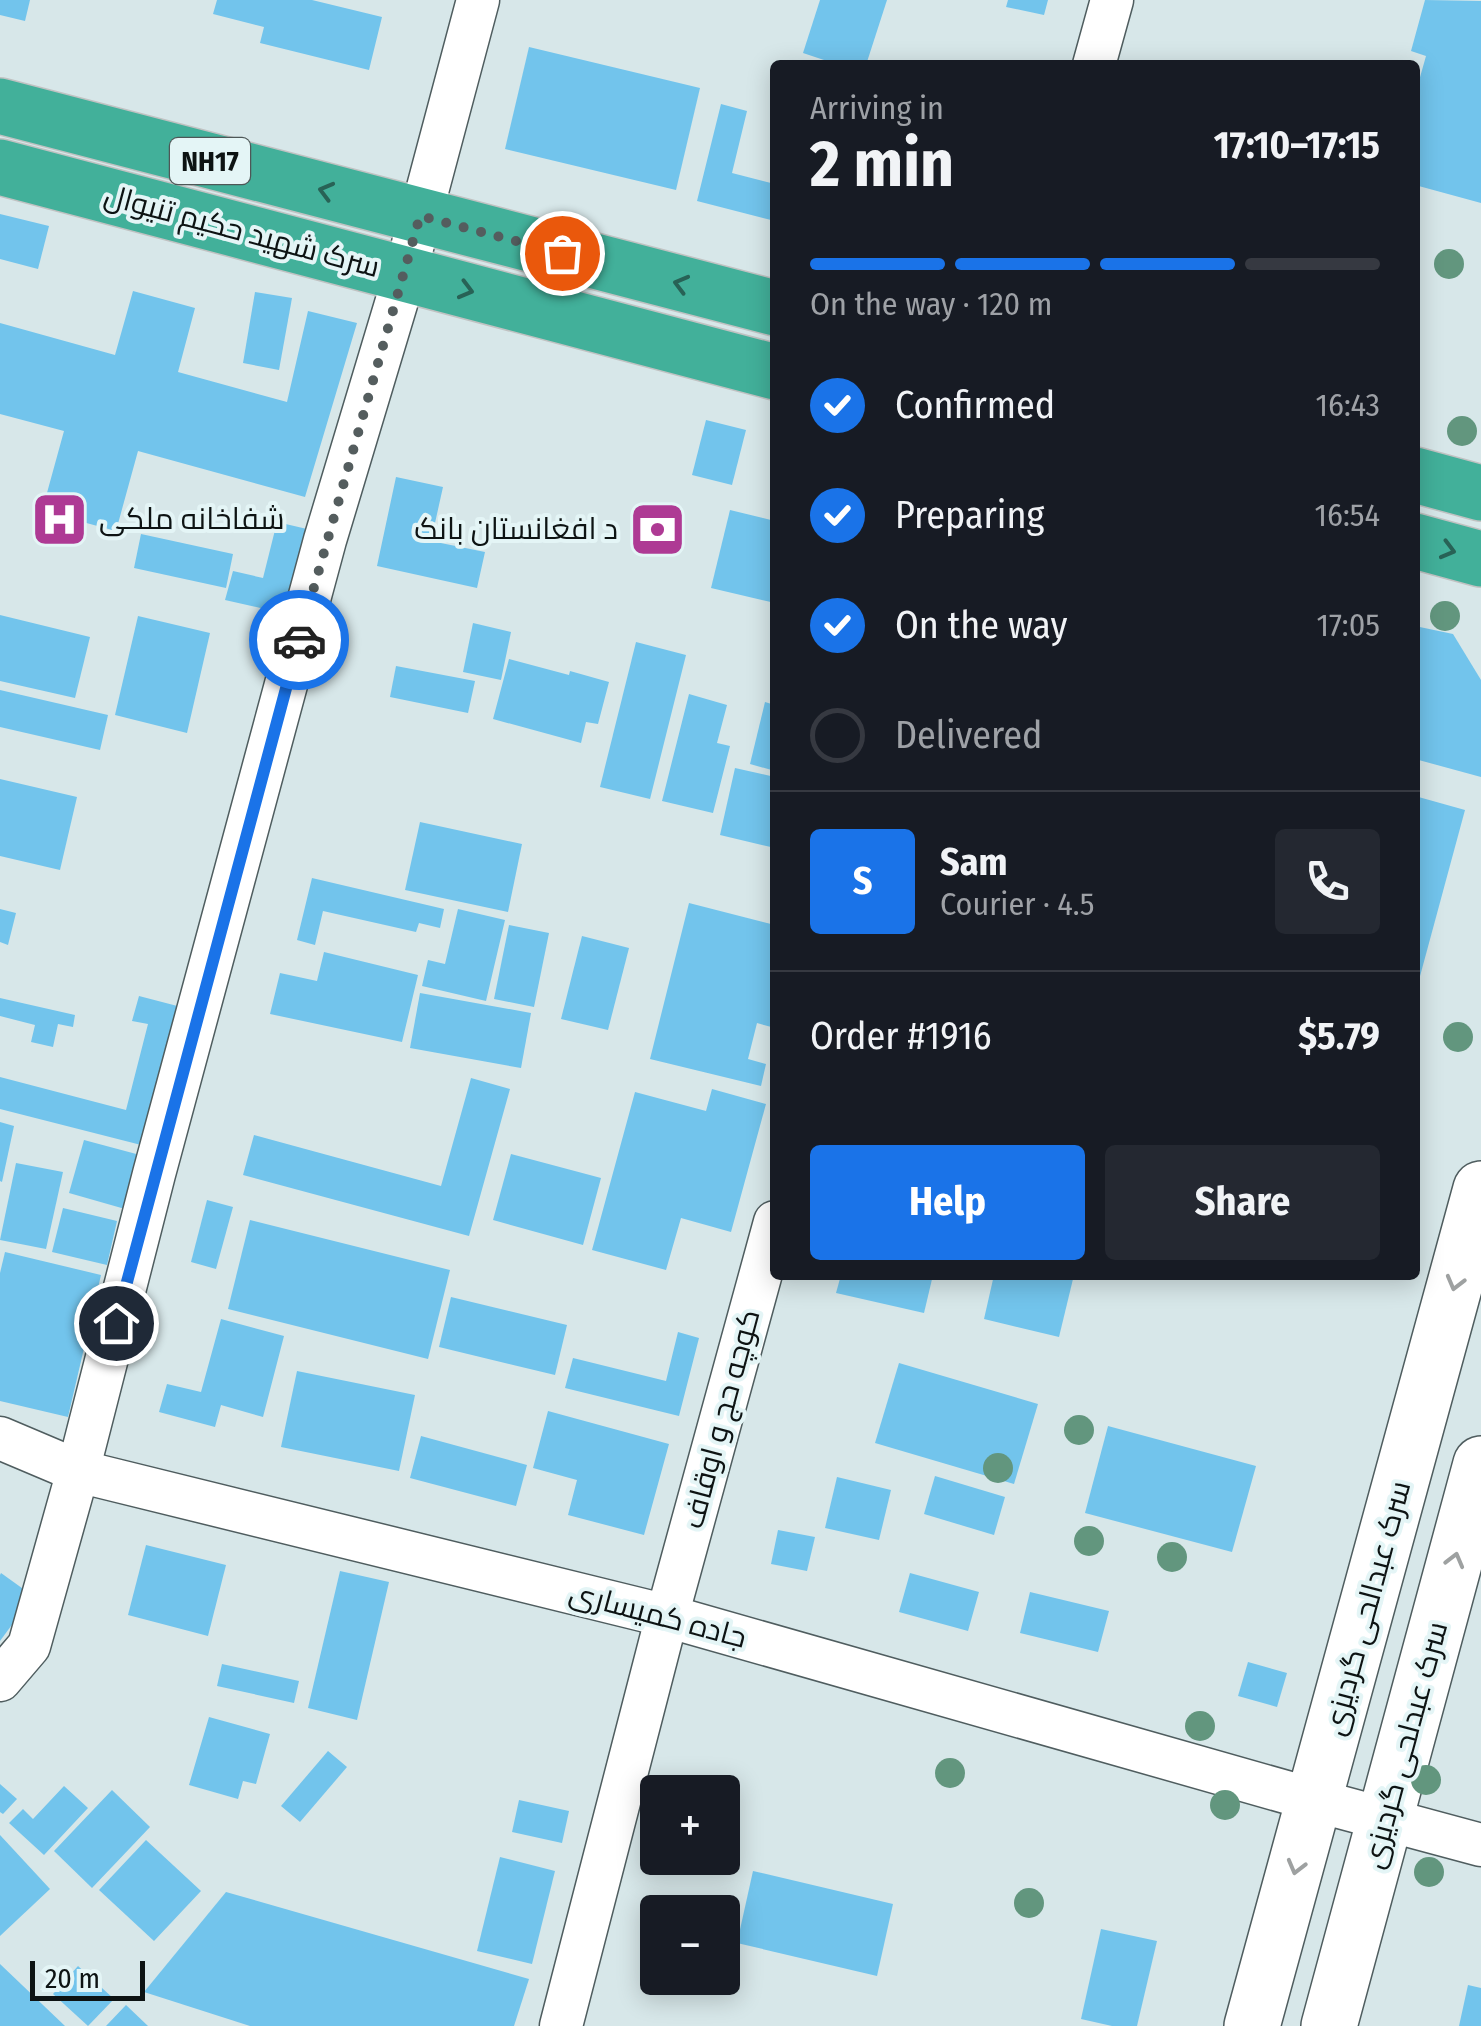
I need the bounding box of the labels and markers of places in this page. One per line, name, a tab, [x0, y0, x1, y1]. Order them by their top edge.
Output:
pin	[520, 211, 605, 296]
hospital icon: شفاخانه ملکی	[30, 489, 90, 549]
bank icon: د افغانستان بانک	[627, 499, 687, 559]
place label: شفاخانه ملکی	[99, 501, 284, 537]
place label: د افغانستان بانک	[414, 511, 618, 547]
pin	[74, 1281, 159, 1366]

